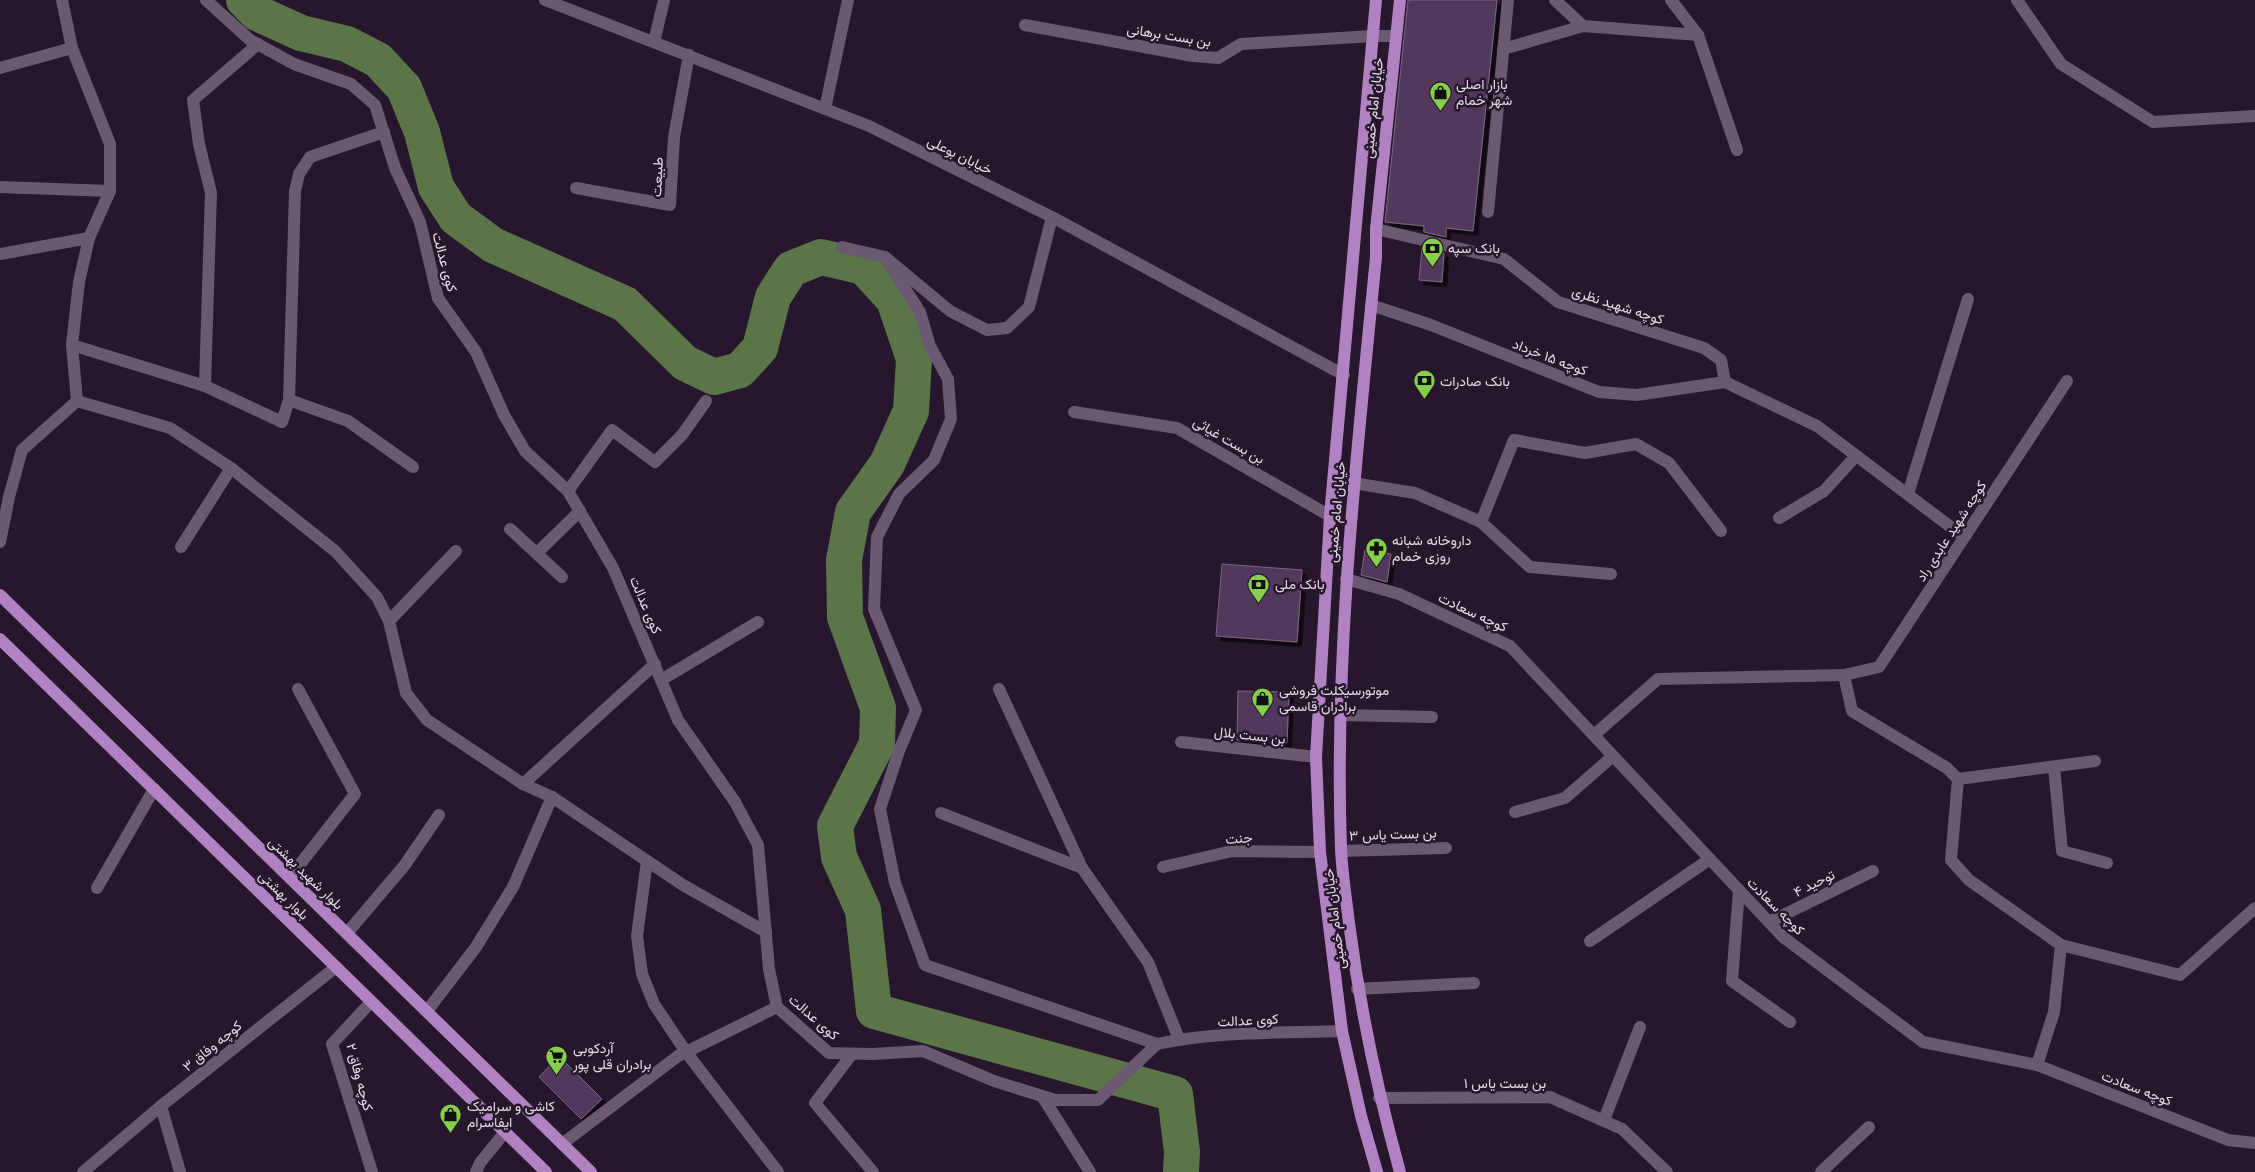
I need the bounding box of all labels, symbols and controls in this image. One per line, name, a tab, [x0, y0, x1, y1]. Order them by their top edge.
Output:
street label: بن بست برهانی	[1125, 20, 1212, 51]
street label: خیابان امام خمینی	[1360, 57, 1387, 159]
place label: بازار اصلی شهر خمام	[1456, 76, 1512, 109]
shop icon: بازار اصلی شهر خمام	[1428, 80, 1452, 111]
street label: خیابان بوعلی	[925, 132, 995, 178]
street label: طبيعت	[648, 157, 667, 197]
street label: کوی عدالت	[428, 230, 461, 294]
bank icon: بانک سپه	[1420, 236, 1444, 267]
place label: بانک سپه	[1448, 240, 1500, 258]
street label: کوچه شهید نظری	[1570, 283, 1666, 329]
street label: کوچه ۱۵ خرداد	[1510, 335, 1590, 380]
bank icon: بانک صادرات	[1412, 369, 1436, 400]
place label: بانک صادرات	[1440, 373, 1510, 390]
street label: بن بست غیاثی	[1190, 413, 1268, 468]
street label: خیابان امام خمینی	[1324, 461, 1349, 563]
street label: کوچه شهید عابدی راد	[1913, 478, 1991, 585]
place label: داروخانه شبانه روزی خمام	[1392, 532, 1472, 565]
pharmacy icon: داروخانه شبانه روزی خمام	[1364, 536, 1388, 567]
bank icon: بانک ملی	[1247, 572, 1271, 603]
street label: کوی عدالت	[626, 574, 665, 637]
place label: بانک ملی	[1275, 576, 1325, 593]
street label: کوچه سعادت	[1435, 589, 1510, 637]
place label: موتورسیکلت فروشی برادران قاسمی	[1279, 682, 1389, 715]
shop icon: موتورسیکلت فروشی برادران قاسمی	[1251, 686, 1275, 717]
street label: بن بست بلال	[1213, 723, 1287, 749]
street label: بن بست یاس ۳	[1349, 824, 1437, 845]
street label: جنت	[1225, 829, 1253, 848]
street label: بلوار شهید بهشتی	[265, 833, 347, 913]
street label: توحید ۴	[1791, 866, 1838, 901]
street label: بلوار بهشتی	[255, 867, 312, 924]
street label: خیابان امام خمینی	[1320, 868, 1349, 970]
street label: کوچه سعادت	[1743, 874, 1808, 939]
street label: کوی عدالت	[785, 991, 842, 1044]
street label: کوی عدالت	[1217, 1010, 1279, 1031]
street label: کوچه وفاق ۳	[179, 1017, 246, 1076]
place label: آردکوبی برادران قلی پور	[572, 1040, 651, 1074]
street label: کوچه وفاق ۲	[341, 1041, 377, 1113]
supermarket icon: آردکوبی برادران قلی پور	[545, 1044, 569, 1075]
street label: کوچه سعادت	[2099, 1067, 2175, 1111]
street label: بن بست یاس ۱	[1464, 1075, 1546, 1092]
place label: کاشی و سرامیک ایفاسرام	[467, 1098, 555, 1131]
shop icon: کاشی و سرامیک ایفاسرام	[439, 1102, 463, 1133]

